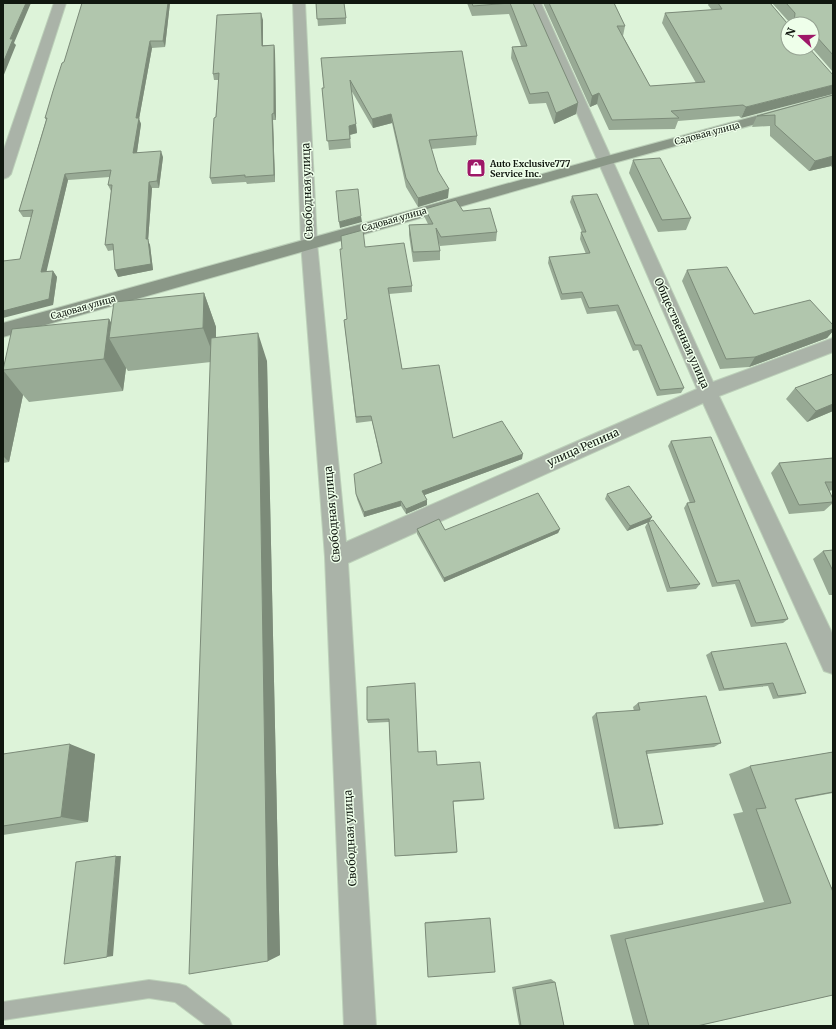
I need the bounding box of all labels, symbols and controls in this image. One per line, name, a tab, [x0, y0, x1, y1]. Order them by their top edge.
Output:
north arrow	[780, 16, 820, 56]
text: N	[783, 26, 799, 39]
street label: Садовая улица	[673, 119, 741, 147]
street label: Свободная улица	[298, 142, 316, 240]
shop icon: Auto Exclusive777 Service Inc.	[465, 157, 487, 179]
place label: Auto Exclusive777 Service Inc.	[489, 158, 571, 179]
street label: Садовая улица	[360, 204, 428, 234]
street label: Общественная улица	[651, 275, 713, 391]
street label: Садовая улица	[49, 292, 117, 322]
street label: улица Репина	[545, 425, 621, 469]
street label: Свободная улица	[321, 465, 343, 563]
street label: Свободная улица	[340, 789, 360, 887]

